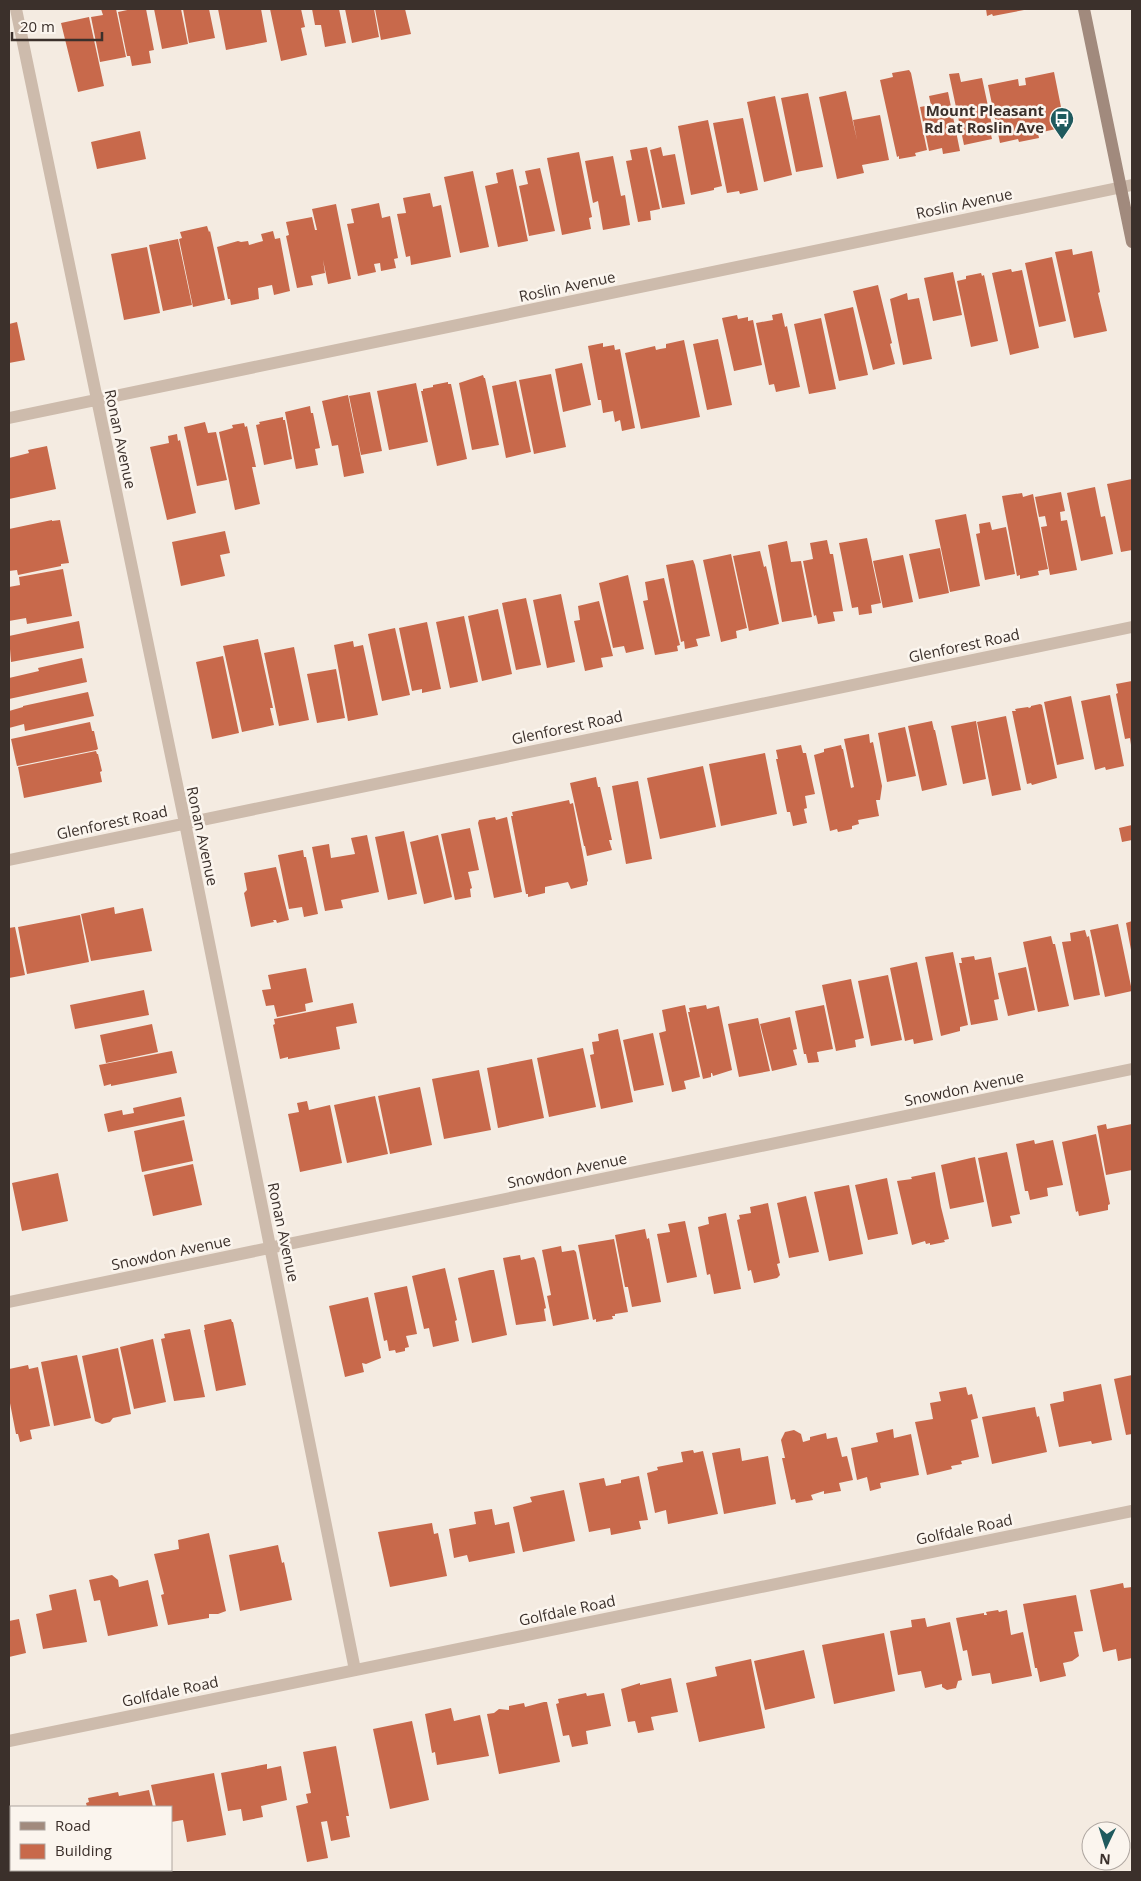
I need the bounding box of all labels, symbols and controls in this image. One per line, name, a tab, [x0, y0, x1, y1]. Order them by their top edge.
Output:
scale bar	[12, 10, 102, 42]
text: 20 m	[20, 16, 55, 36]
place label: Mount Pleasant Rd at Roslin Ave	[924, 100, 1044, 137]
bus stop icon: Mount Pleasant Rd at Roslin Ave	[1049, 106, 1075, 140]
street label: Roslin Avenue	[914, 183, 1014, 223]
street label: Roslin Avenue	[517, 266, 617, 306]
street label: Ronan Avenue	[101, 387, 141, 491]
street label: Glenforest Road	[907, 623, 1021, 667]
street label: Glenforest Road	[510, 705, 624, 749]
street label: Ronan Avenue	[183, 784, 223, 888]
street label: Glenforest Road	[55, 800, 169, 844]
street label: Snowdon Avenue	[902, 1066, 1026, 1110]
street label: Snowdon Avenue	[505, 1148, 629, 1192]
street label: Ronan Avenue	[264, 1180, 304, 1284]
street label: Snowdon Avenue	[109, 1230, 233, 1274]
street label: Golfdale Road	[914, 1509, 1014, 1549]
street label: Golfdale Road	[517, 1590, 617, 1630]
street label: Golfdale Road	[120, 1671, 220, 1711]
legend	[10, 1806, 172, 1871]
text: Road	[55, 1815, 91, 1835]
north arrow	[1081, 1821, 1131, 1871]
text: Building	[55, 1840, 112, 1860]
text: N	[1099, 1850, 1111, 1869]

